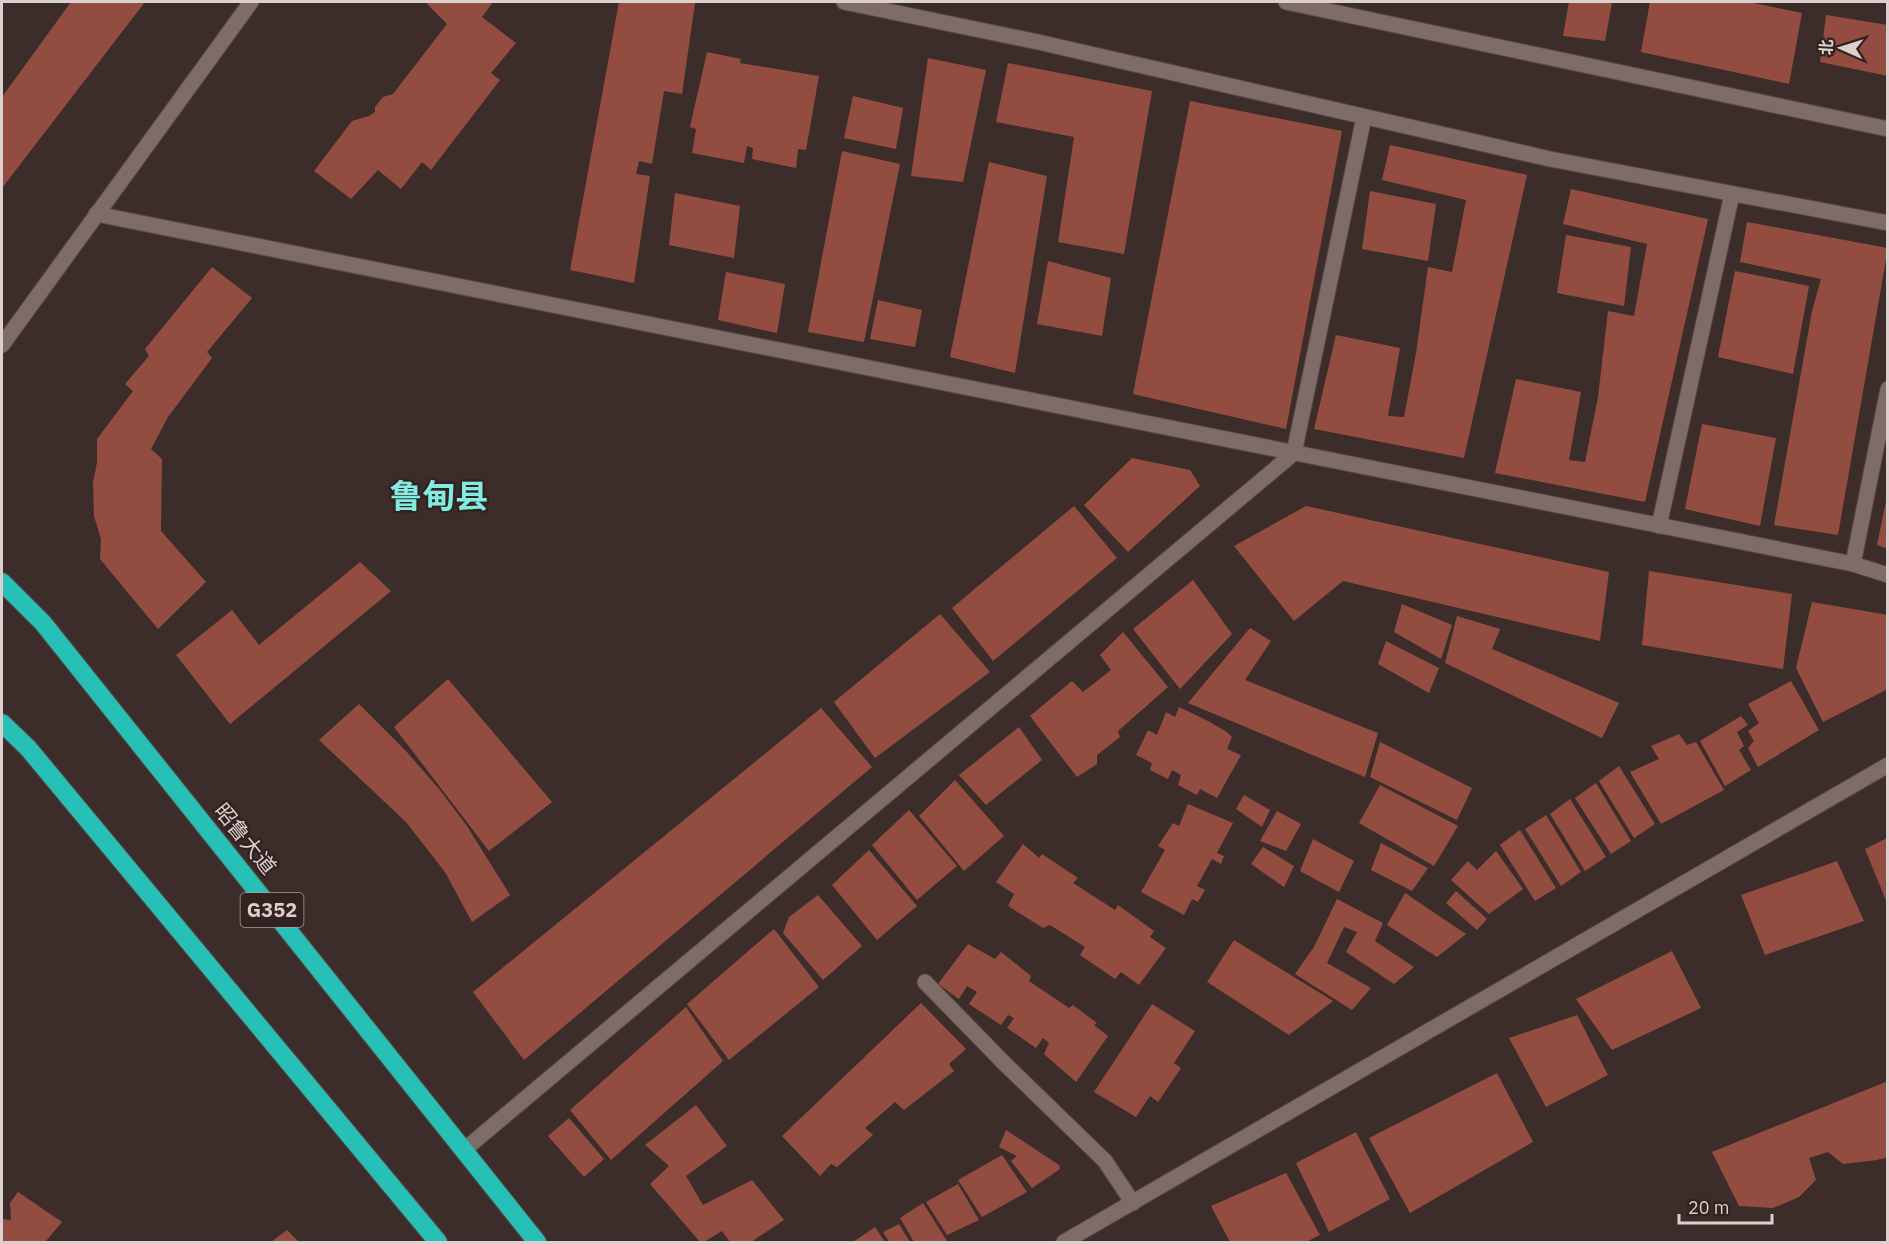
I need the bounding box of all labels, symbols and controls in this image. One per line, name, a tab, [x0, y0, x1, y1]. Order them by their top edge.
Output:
north arrow	[1811, 18, 1871, 78]
text: 北	[1816, 39, 1836, 56]
district label: 鲁甸县	[390, 474, 489, 517]
street label: 昭鲁大道	[208, 797, 283, 880]
road number: G352	[240, 893, 304, 927]
scale bar	[1679, 1187, 1772, 1225]
text: 20 m	[1688, 1196, 1730, 1219]

